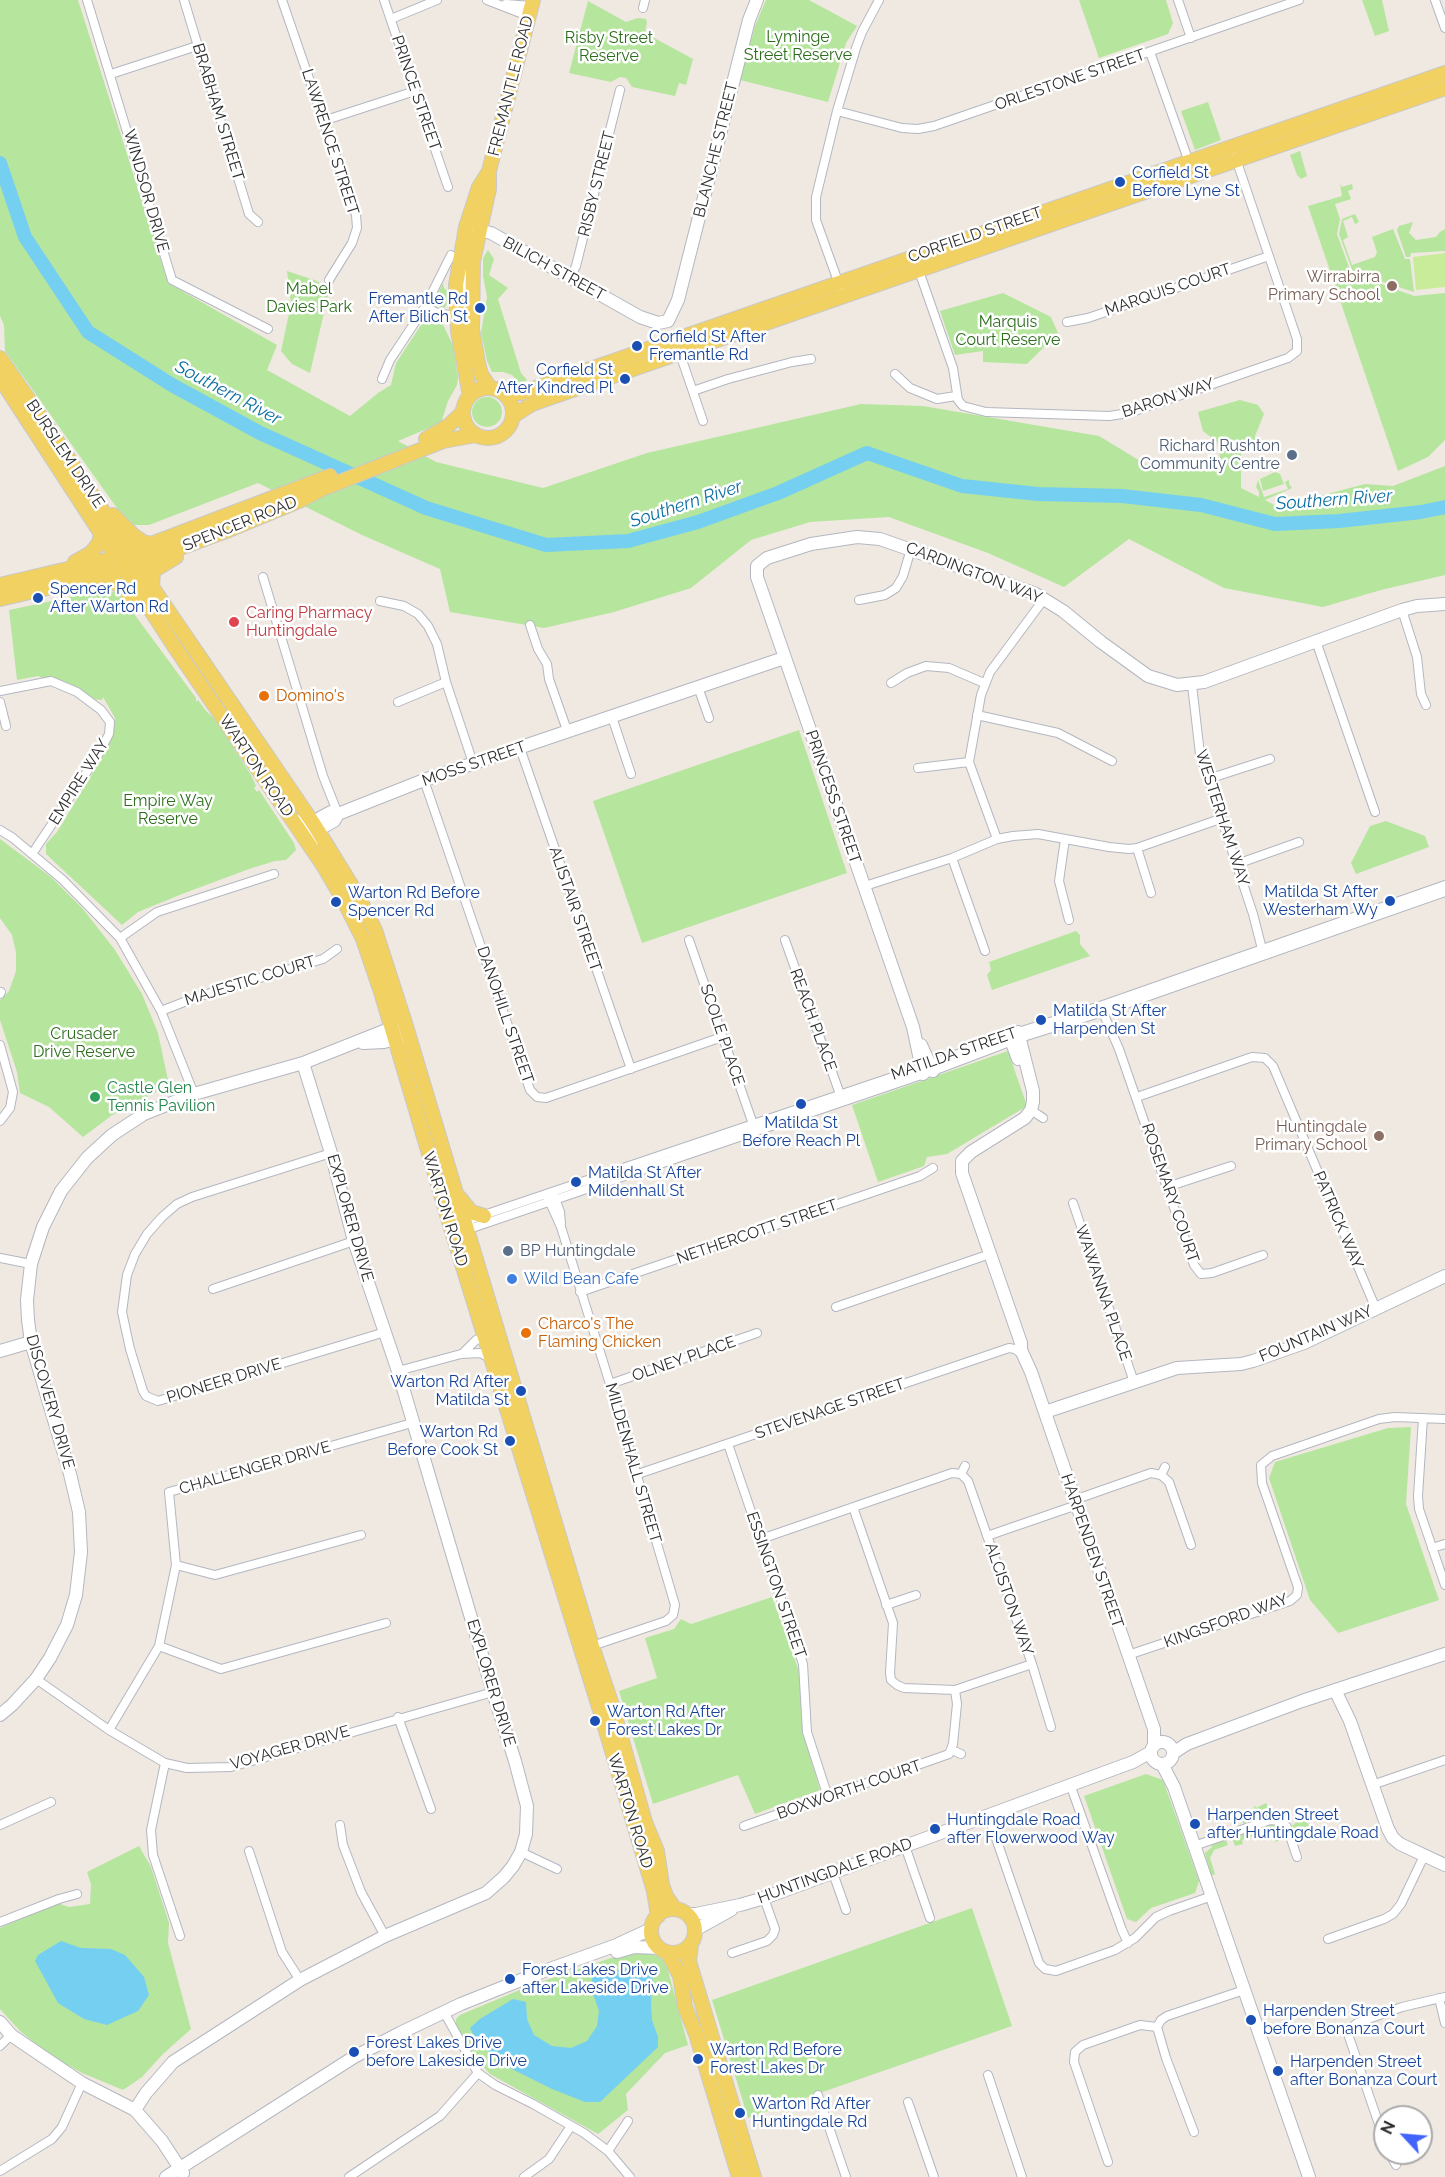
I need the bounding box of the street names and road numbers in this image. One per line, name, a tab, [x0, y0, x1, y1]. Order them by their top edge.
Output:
street label: FREMANTLE ROAD	[484, 14, 538, 158]
street label: PRINCE STREET	[387, 33, 445, 153]
street label: BRABHAM STREET	[188, 41, 248, 183]
street label: ORLESTONE STREET	[992, 45, 1148, 115]
street label: LAWRENCE STREET	[297, 67, 363, 217]
street label: BLANCHE STREET	[690, 80, 742, 220]
street label: WINDSOR DRIVE	[119, 127, 173, 255]
street label: RISBY STREET	[575, 129, 619, 239]
street label: CORFIELD STREET	[905, 203, 1045, 267]
street label: BILICH STREET	[500, 233, 608, 305]
street label: MARQUIS COURT	[1102, 259, 1234, 321]
street label: BARON WAY	[1119, 374, 1217, 422]
street label: BURSLEM DRIVE	[22, 396, 108, 512]
street label: SPENCER ROAD	[180, 492, 300, 556]
street label: CARDINGTON WAY	[903, 538, 1045, 608]
street label: WARTON ROAD	[215, 711, 297, 821]
street label: PRINCESS STREET	[801, 728, 865, 866]
street label: EMPIRE WAY	[45, 735, 113, 829]
street label: MOSS STREET	[419, 737, 529, 791]
street label: WESTERHAM WAY	[1191, 747, 1253, 889]
street label: ALISTAIR STREET	[545, 844, 605, 974]
street label: DANOHILL STREET	[473, 944, 537, 1086]
street label: MAJESTIC COURT	[182, 952, 318, 1010]
street label: REACH PLACE	[786, 966, 840, 1074]
street label: SCOLE PLACE	[696, 982, 748, 1088]
street label: MATILDA STREET	[889, 1023, 1019, 1085]
street label: ROSEMARY COURT	[1137, 1121, 1203, 1265]
street label: WARTON ROAD	[418, 1149, 472, 1269]
street label: EXPLORER DRIVE	[323, 1152, 377, 1284]
street label: PATRICK WAY	[1309, 1168, 1367, 1272]
street label: NETHERCOTT STREET	[674, 1195, 840, 1269]
street label: WAWANNA PLACE	[1071, 1223, 1135, 1363]
street label: FOUNTAIN WAY	[1256, 1301, 1376, 1367]
street label: DISCOVERY DRIVE	[22, 1332, 78, 1472]
street label: OLNEY PLACE	[630, 1332, 738, 1386]
street label: PIONEER DRIVE	[164, 1354, 284, 1408]
street label: STEVENAGE STREET	[753, 1374, 907, 1444]
street label: MILDENHALL STREET	[601, 1381, 665, 1545]
street label: CHALLENGER DRIVE	[177, 1437, 333, 1499]
street label: HARPENDEN STREET	[1057, 1471, 1127, 1631]
street label: ESSINGTON STREET	[742, 1509, 810, 1661]
street label: ALCISTON WAY	[981, 1540, 1037, 1658]
street label: KINGSFORD WAY	[1161, 1590, 1291, 1652]
street label: EXPLORER DRIVE	[463, 1617, 519, 1749]
street label: VOYAGER DRIVE	[228, 1722, 352, 1774]
street label: WARTON ROAD	[603, 1751, 657, 1871]
street label: BOXWORTH COURT	[774, 1756, 924, 1824]
street label: HUNTINGDALE ROAD	[755, 1834, 915, 1908]

